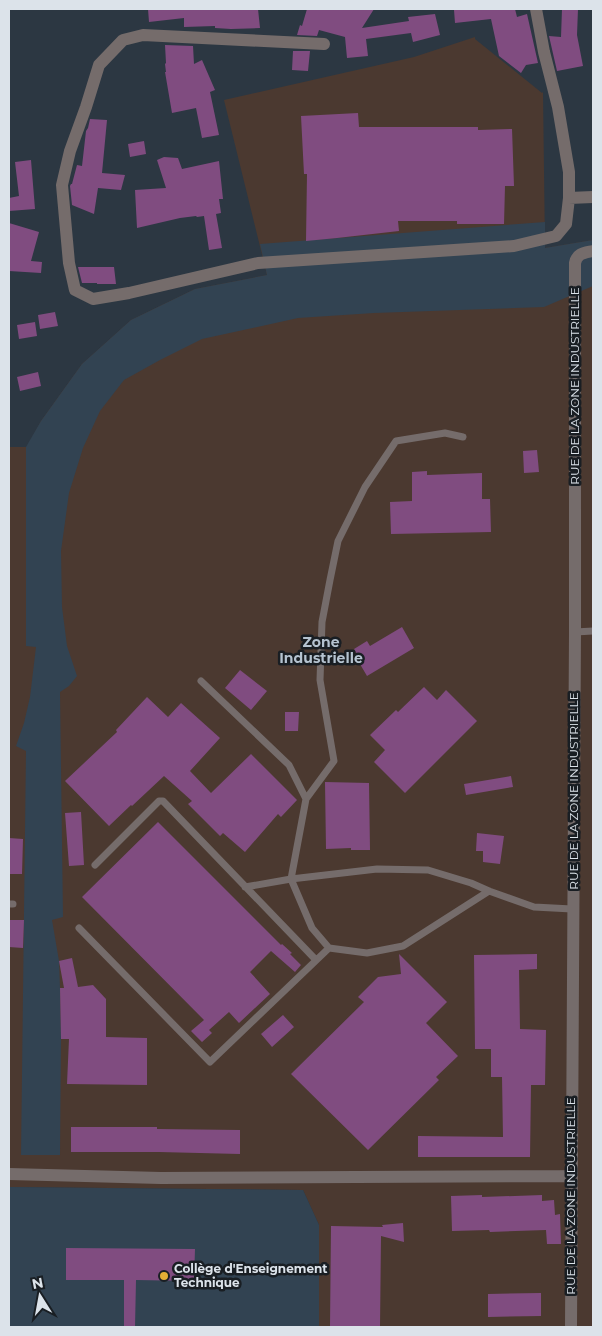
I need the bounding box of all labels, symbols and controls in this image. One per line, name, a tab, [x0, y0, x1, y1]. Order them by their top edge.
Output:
street label: RUE DE LA ZONE INDUSTRIELLE	[567, 287, 582, 485]
district label: Zone Industrielle	[279, 633, 363, 667]
street label: RUE DE LA ZONE INDUSTRIELLE	[566, 692, 581, 890]
street label: RUE DE LA ZONE INDUSTRIELLE	[563, 1097, 578, 1295]
place label: Collège d'Enseignement Technique	[174, 1261, 328, 1290]
marker: Collège d'Enseignement Technique	[158, 1270, 170, 1282]
north arrow	[15, 1271, 65, 1321]
text: N	[30, 1273, 45, 1293]

